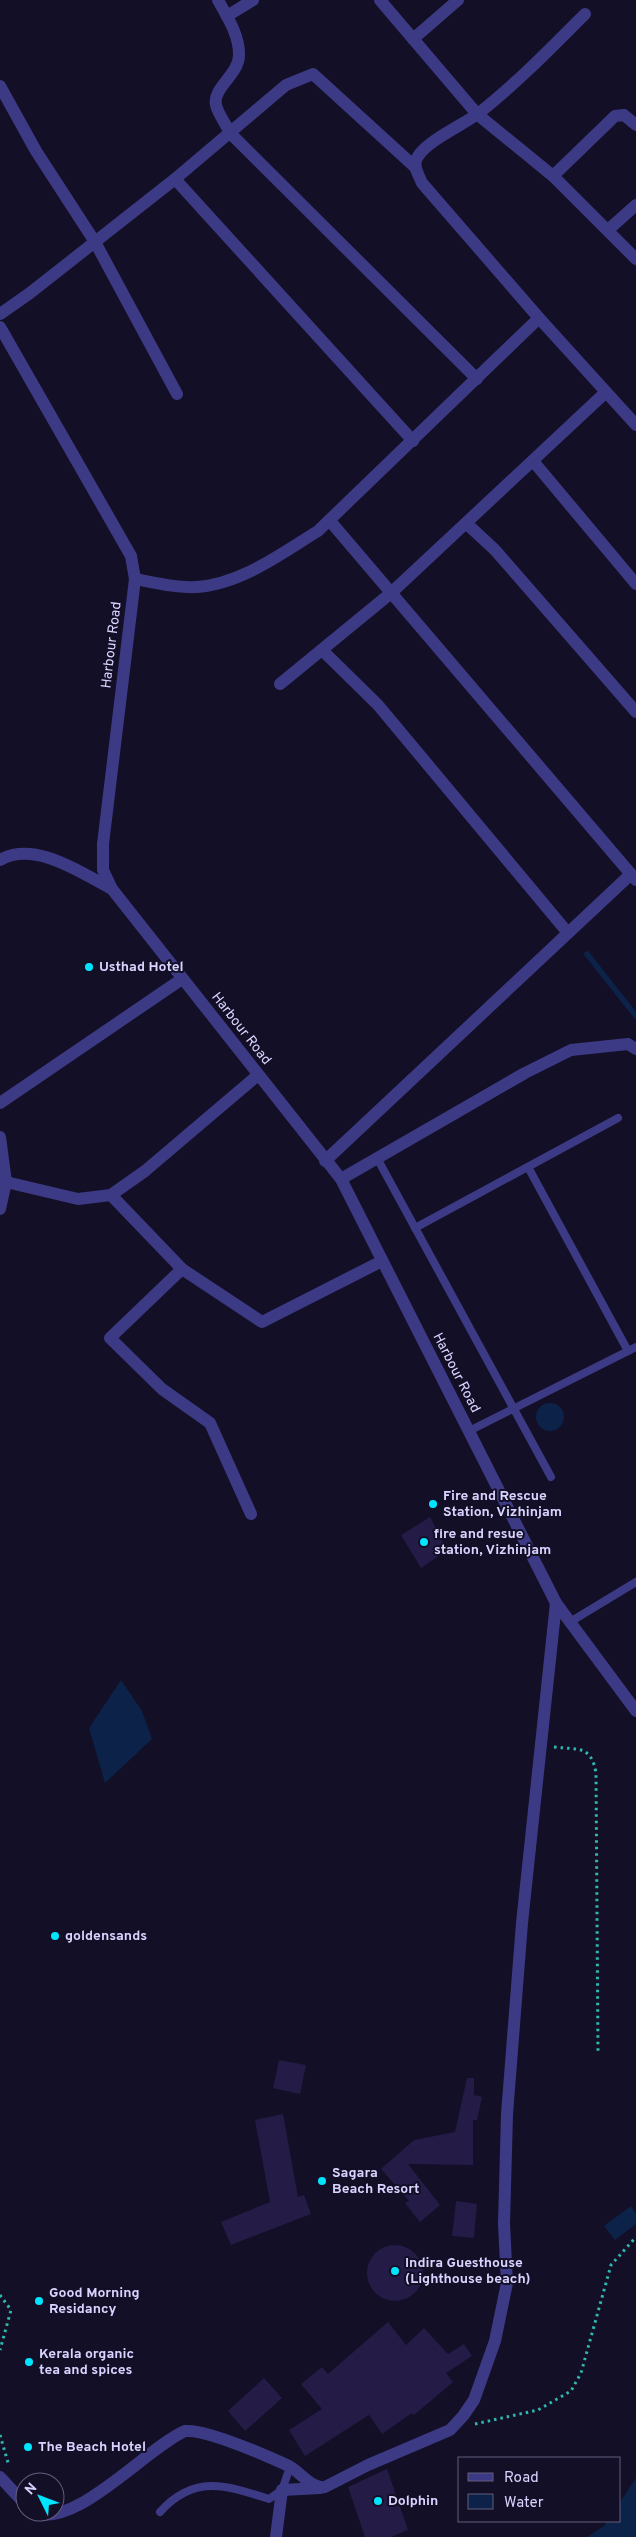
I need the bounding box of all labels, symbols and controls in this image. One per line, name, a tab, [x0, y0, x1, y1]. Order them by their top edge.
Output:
street label: Harbour Road	[98, 601, 126, 689]
place label: Usthad Hotel	[99, 959, 184, 976]
marker: Usthad Hotel	[83, 961, 95, 973]
street label: Harbour Road	[207, 989, 275, 1069]
street label: Harbour Road	[429, 1330, 483, 1416]
place label: Fire and Rescue Station, Vizhinjam	[443, 1488, 562, 1521]
marker: Fire and Rescue Station, Vizhinjam	[427, 1498, 439, 1510]
place label: fire and resue station, Vizhinjam	[434, 1526, 551, 1559]
marker: fire and resue station, Vizhinjam	[418, 1536, 430, 1548]
place label: goldensands	[65, 1928, 147, 1945]
marker: goldensands	[49, 1930, 61, 1942]
place label: Sagara Beach Resort	[332, 2165, 420, 2198]
marker: Sagara Beach Resort	[316, 2175, 328, 2187]
place label: Indira Guesthouse (Lighthouse beach)	[405, 2255, 530, 2288]
marker: Indira Guesthouse (Lighthouse beach)	[389, 2265, 401, 2277]
place label: Good Morning Residancy	[49, 2285, 140, 2318]
marker: Good Morning Residancy	[33, 2295, 45, 2307]
place label: Kerala organic tea and spices	[39, 2346, 134, 2379]
marker: Kerala organic tea and spices	[23, 2356, 35, 2368]
place label: The Beach Hotel	[38, 2439, 146, 2456]
marker: The Beach Hotel	[22, 2441, 34, 2453]
legend	[458, 2457, 621, 2522]
text: Road	[504, 2469, 539, 2488]
north arrow	[15, 2472, 65, 2522]
text: N	[22, 2480, 41, 2499]
place label: Dolphin	[388, 2493, 438, 2510]
text: Water	[504, 2494, 544, 2513]
marker: Dolphin	[372, 2495, 384, 2507]

